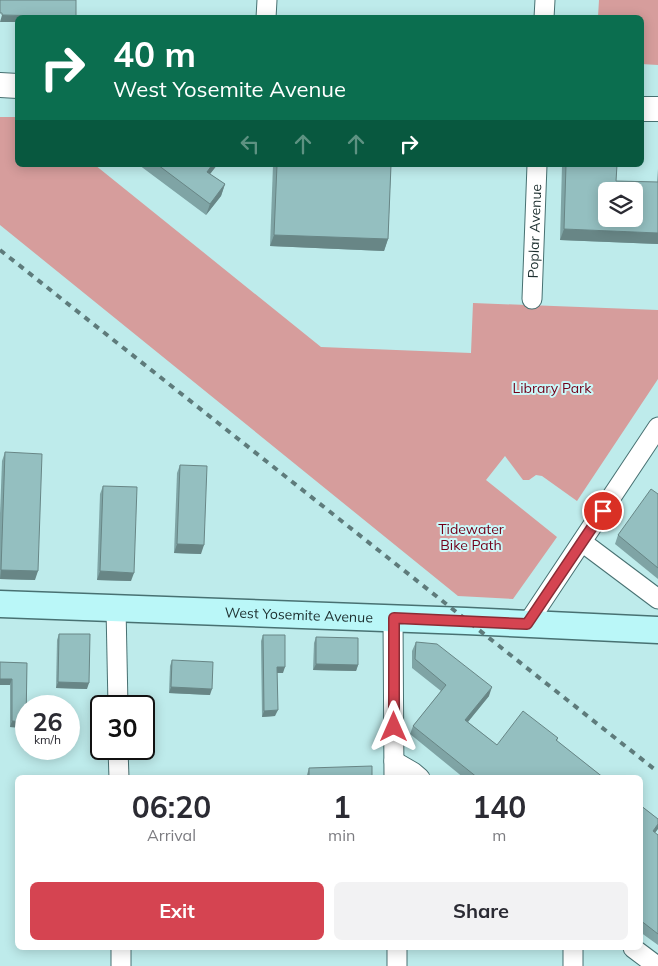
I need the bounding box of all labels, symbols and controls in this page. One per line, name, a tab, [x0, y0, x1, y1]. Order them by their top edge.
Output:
text: 40 m	[113, 32, 196, 76]
icon: right	[30, 35, 95, 100]
text: West Yosemite Avenue	[113, 75, 346, 103]
icon: left	[236, 130, 264, 158]
icon: ahead	[289, 130, 317, 158]
icon: ahead	[342, 130, 370, 158]
icon: right	[395, 130, 423, 158]
map controls	[598, 182, 643, 227]
button: layers	[598, 182, 643, 227]
street label: Poplar Avenue	[524, 183, 545, 279]
park label: Library Park	[513, 379, 592, 397]
pin	[582, 490, 624, 532]
icon: arrive	[589, 497, 617, 525]
park label: Tidewater Bike Path	[438, 520, 505, 554]
street label: West Yosemite Avenue	[224, 603, 373, 627]
speed limit sign: 30	[90, 695, 155, 760]
position arrow	[367, 700, 419, 752]
text: 26	[32, 706, 63, 737]
text: km/h	[34, 732, 61, 747]
text: 06:20	[132, 788, 211, 826]
text: 1	[333, 788, 351, 826]
text: 140	[472, 788, 526, 826]
text: Arrival	[147, 825, 196, 845]
text: min	[328, 825, 355, 845]
text: m	[492, 825, 506, 845]
button: Exit	[30, 882, 324, 940]
button: Share	[334, 882, 628, 940]

